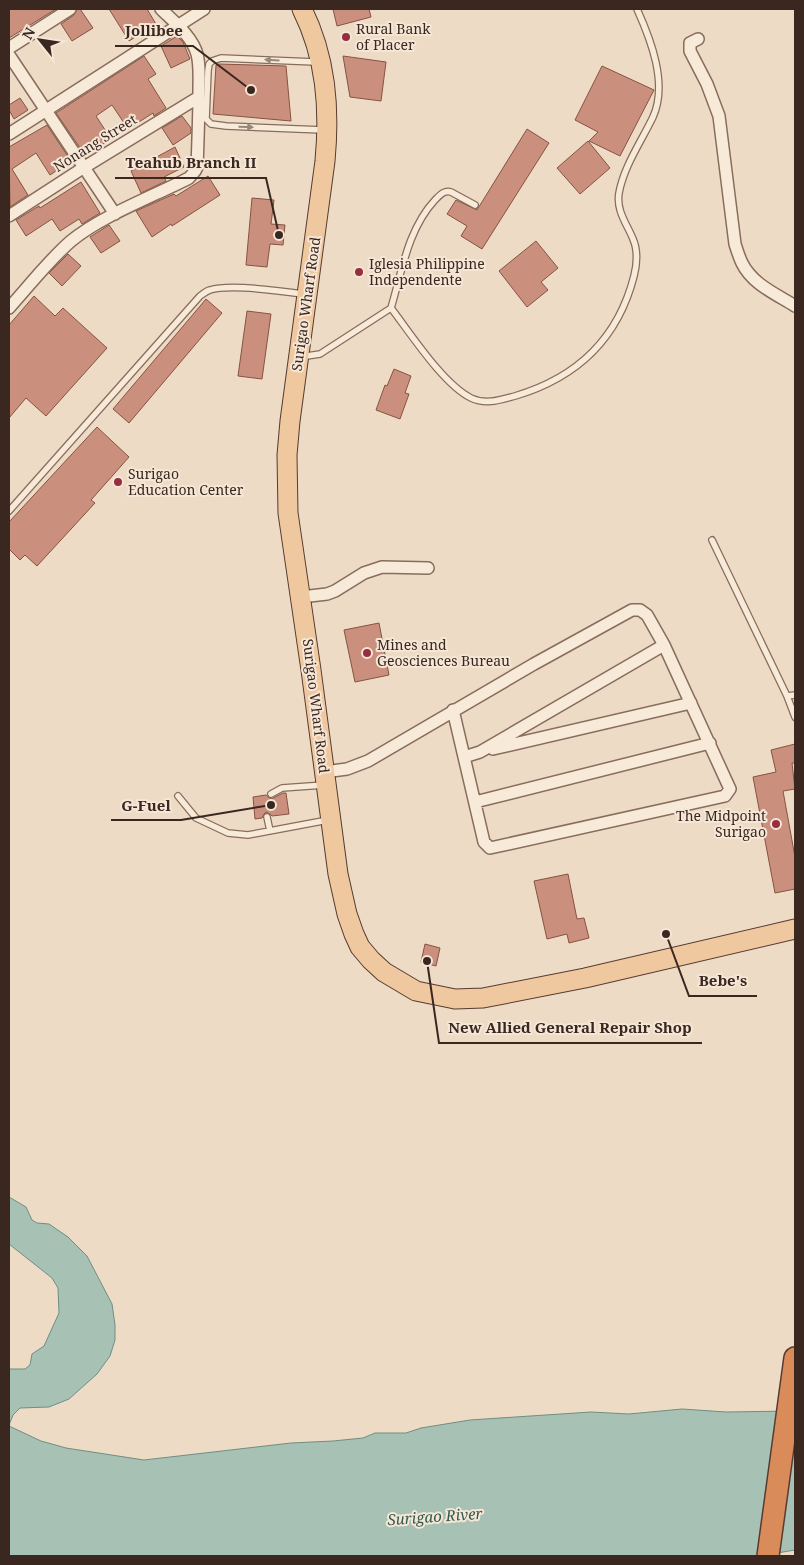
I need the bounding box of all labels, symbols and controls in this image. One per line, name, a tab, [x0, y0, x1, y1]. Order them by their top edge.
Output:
north arrow	[15, 15, 65, 65]
callout: Jollibee	[115, 16, 193, 46]
place label: Rural Bank of Placer	[356, 19, 431, 54]
text: Jollibee	[124, 20, 183, 40]
text: N	[17, 24, 39, 43]
marker: Rural Bank of Placer	[340, 31, 352, 43]
one-way arrow	[264, 55, 280, 63]
street label: Nonang Street	[49, 109, 140, 176]
one-way arrow	[239, 123, 255, 131]
callout: Teahub Branch II	[115, 148, 266, 178]
text: Teahub Branch II	[126, 152, 256, 172]
street label: Surigao Wharf Road	[287, 235, 324, 372]
place label: Iglesia Philippine Independente	[369, 254, 485, 289]
marker: Iglesia Philippine Independente	[353, 266, 365, 278]
place label: Surigao Education Center	[128, 464, 244, 499]
marker: Surigao Education Center	[112, 476, 124, 488]
place label: Mines and Geosciences Bureau	[377, 635, 510, 670]
street label: Surigao Wharf Road	[299, 638, 334, 775]
marker: Mines and Geosciences Bureau	[361, 647, 373, 659]
callout: G-Fuel	[111, 790, 181, 820]
text: G-Fuel	[121, 795, 171, 815]
place label: The Midpoint Surigao	[676, 806, 766, 841]
marker: The Midpoint Surigao	[770, 818, 782, 830]
callout: Bebe's	[689, 966, 757, 996]
text: Bebe's	[699, 970, 747, 990]
callout: New Allied General Repair Shop	[439, 1013, 702, 1043]
text: New Allied General Repair Shop	[448, 1017, 692, 1037]
water label: Surigao River	[387, 1503, 484, 1529]

